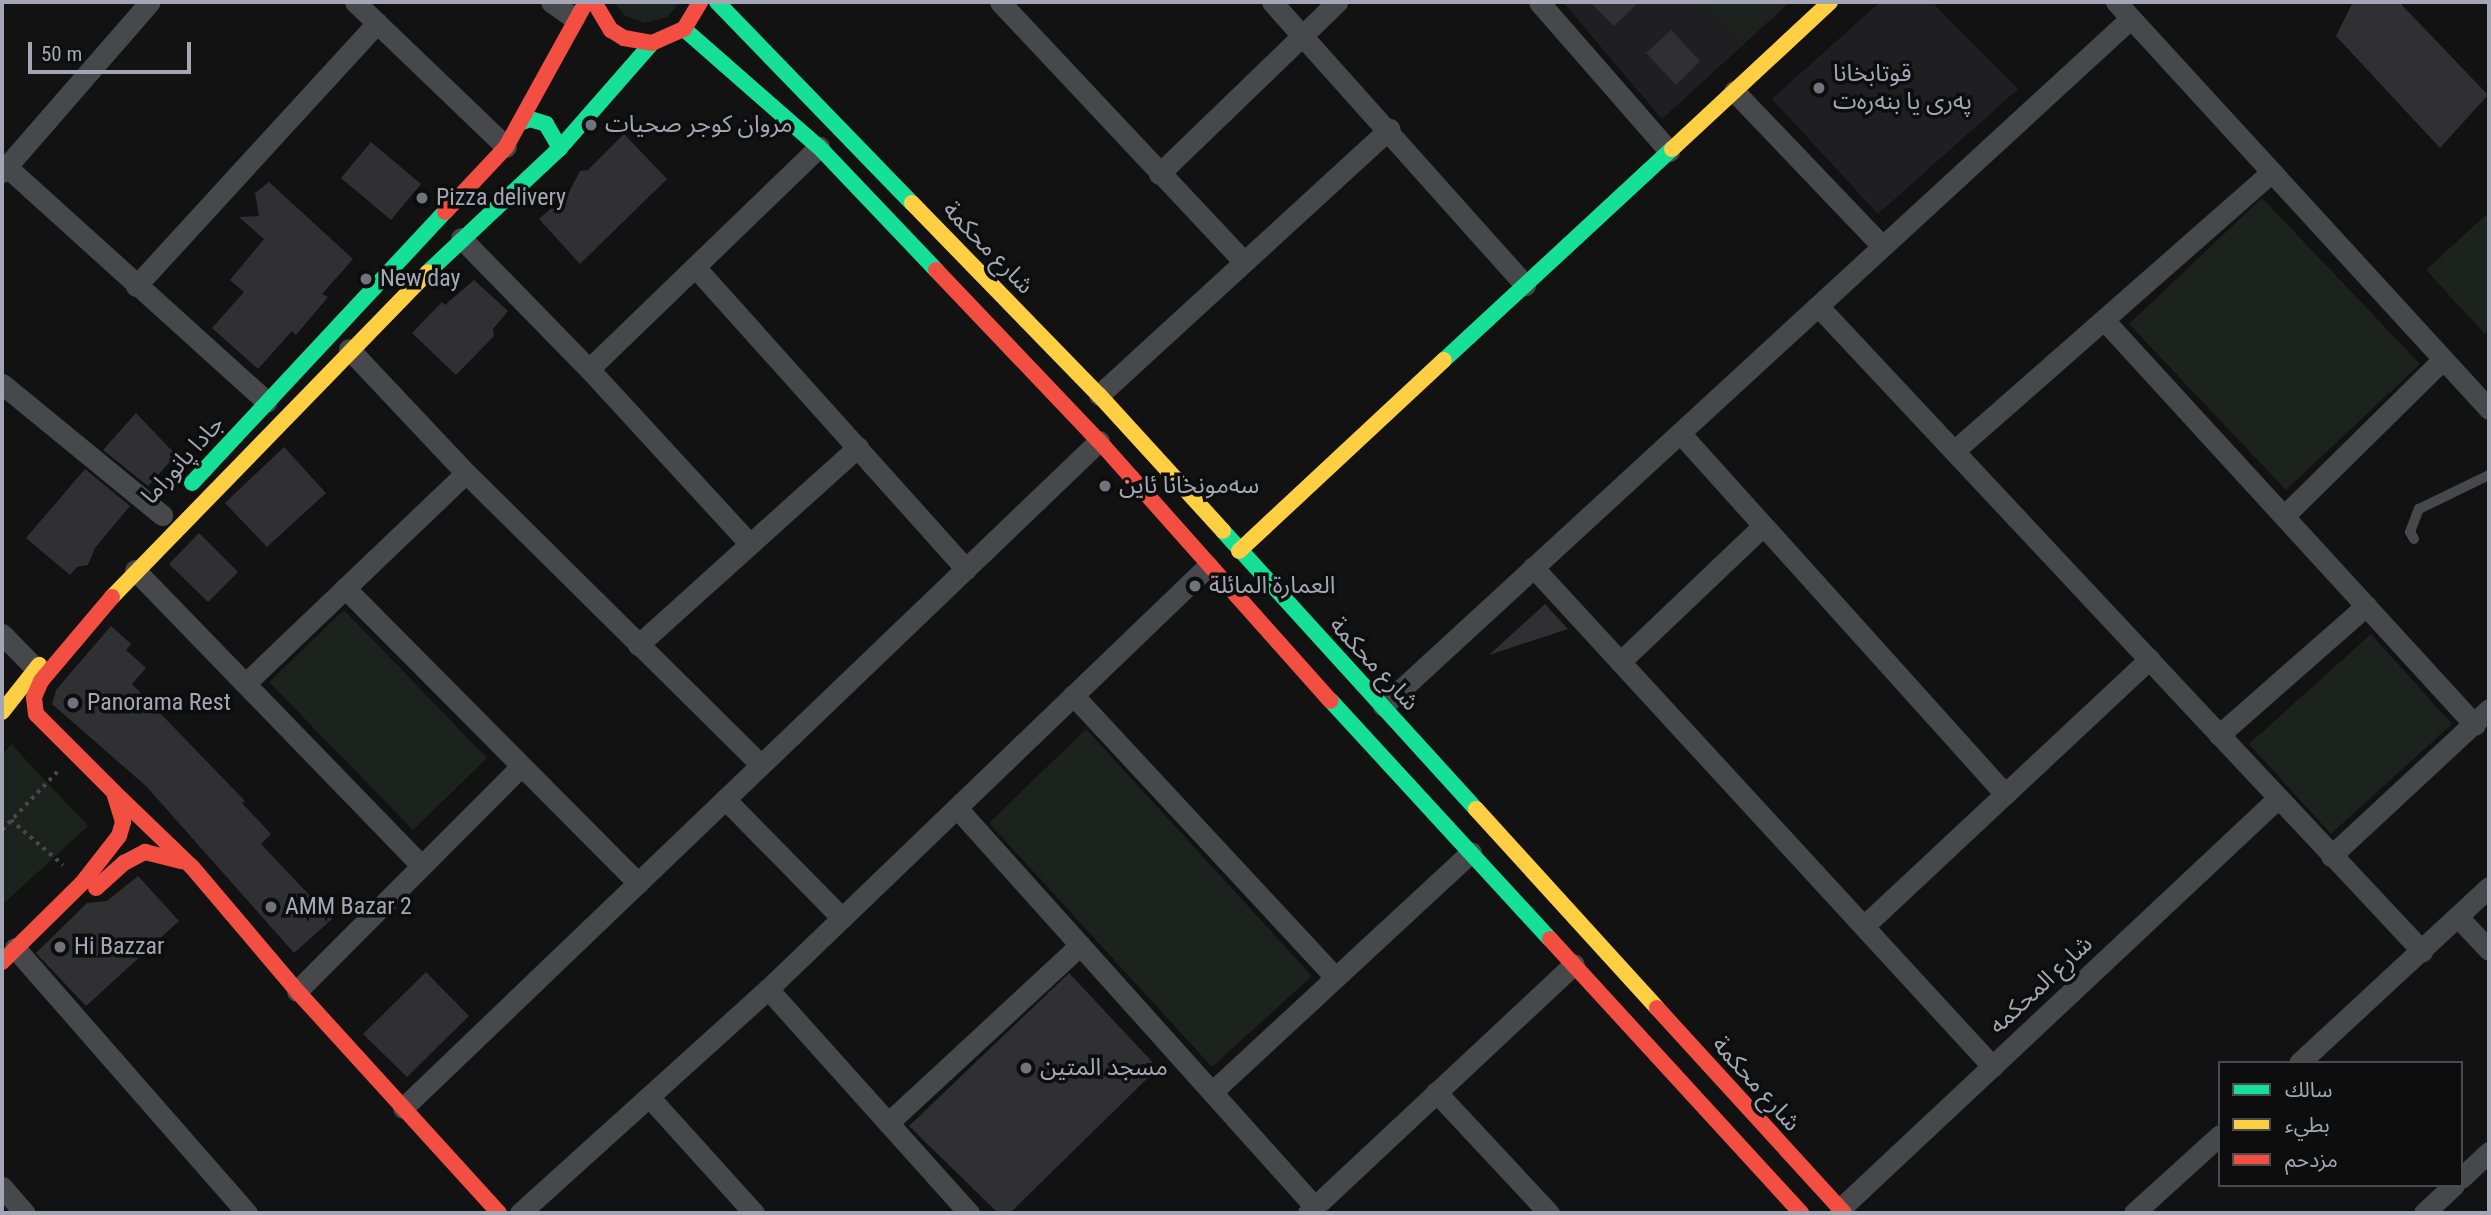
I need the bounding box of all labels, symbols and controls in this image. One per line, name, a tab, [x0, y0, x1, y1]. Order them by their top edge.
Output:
scale bar	[32, 28, 194, 72]
text: 50 m	[41, 42, 82, 66]
place label: قوتابخانا پەری یا بنەرەت	[1833, 60, 1972, 116]
marker: قوتابخانا پەری یا بنەرەت	[1811, 80, 1827, 96]
place label: مروان كوجر صحيات	[605, 111, 793, 139]
marker: مروان كوجر صحيات	[583, 117, 599, 133]
place label: Pizza delivery	[436, 184, 566, 212]
marker: Pizza delivery	[414, 190, 430, 206]
street label: شارع محكمة	[937, 196, 1039, 300]
place label: New day	[380, 265, 460, 293]
marker: New day	[358, 271, 374, 287]
street label: جادا پانوراما	[136, 410, 230, 510]
place label: سەمونخانا ئاین	[1119, 472, 1259, 500]
marker: سەمونخانا ئاین	[1097, 478, 1113, 494]
place label: العمارة المائلة	[1209, 572, 1336, 600]
marker: العمارة المائلة	[1187, 578, 1203, 594]
street label: شارع محكمة	[1323, 611, 1425, 717]
place label: Panorama Rest	[87, 689, 231, 717]
marker: Panorama Rest	[65, 695, 81, 711]
place label: AMM Bazar 2	[285, 893, 412, 921]
marker: AMM Bazar 2	[263, 899, 279, 915]
street label: شارع المحكمه	[1983, 930, 2099, 1040]
place label: Hi Bazzar	[74, 933, 164, 961]
marker: Hi Bazzar	[52, 939, 68, 955]
street label: شارع محكمة	[1706, 1031, 1806, 1137]
place label: مسجد المتين	[1040, 1054, 1168, 1082]
marker: مسجد المتين	[1018, 1060, 1034, 1076]
legend	[2218, 1061, 2463, 1187]
text: سالك	[2285, 1078, 2332, 1102]
text: بطيء	[2285, 1113, 2330, 1137]
text: مزدحم	[2285, 1148, 2338, 1172]

